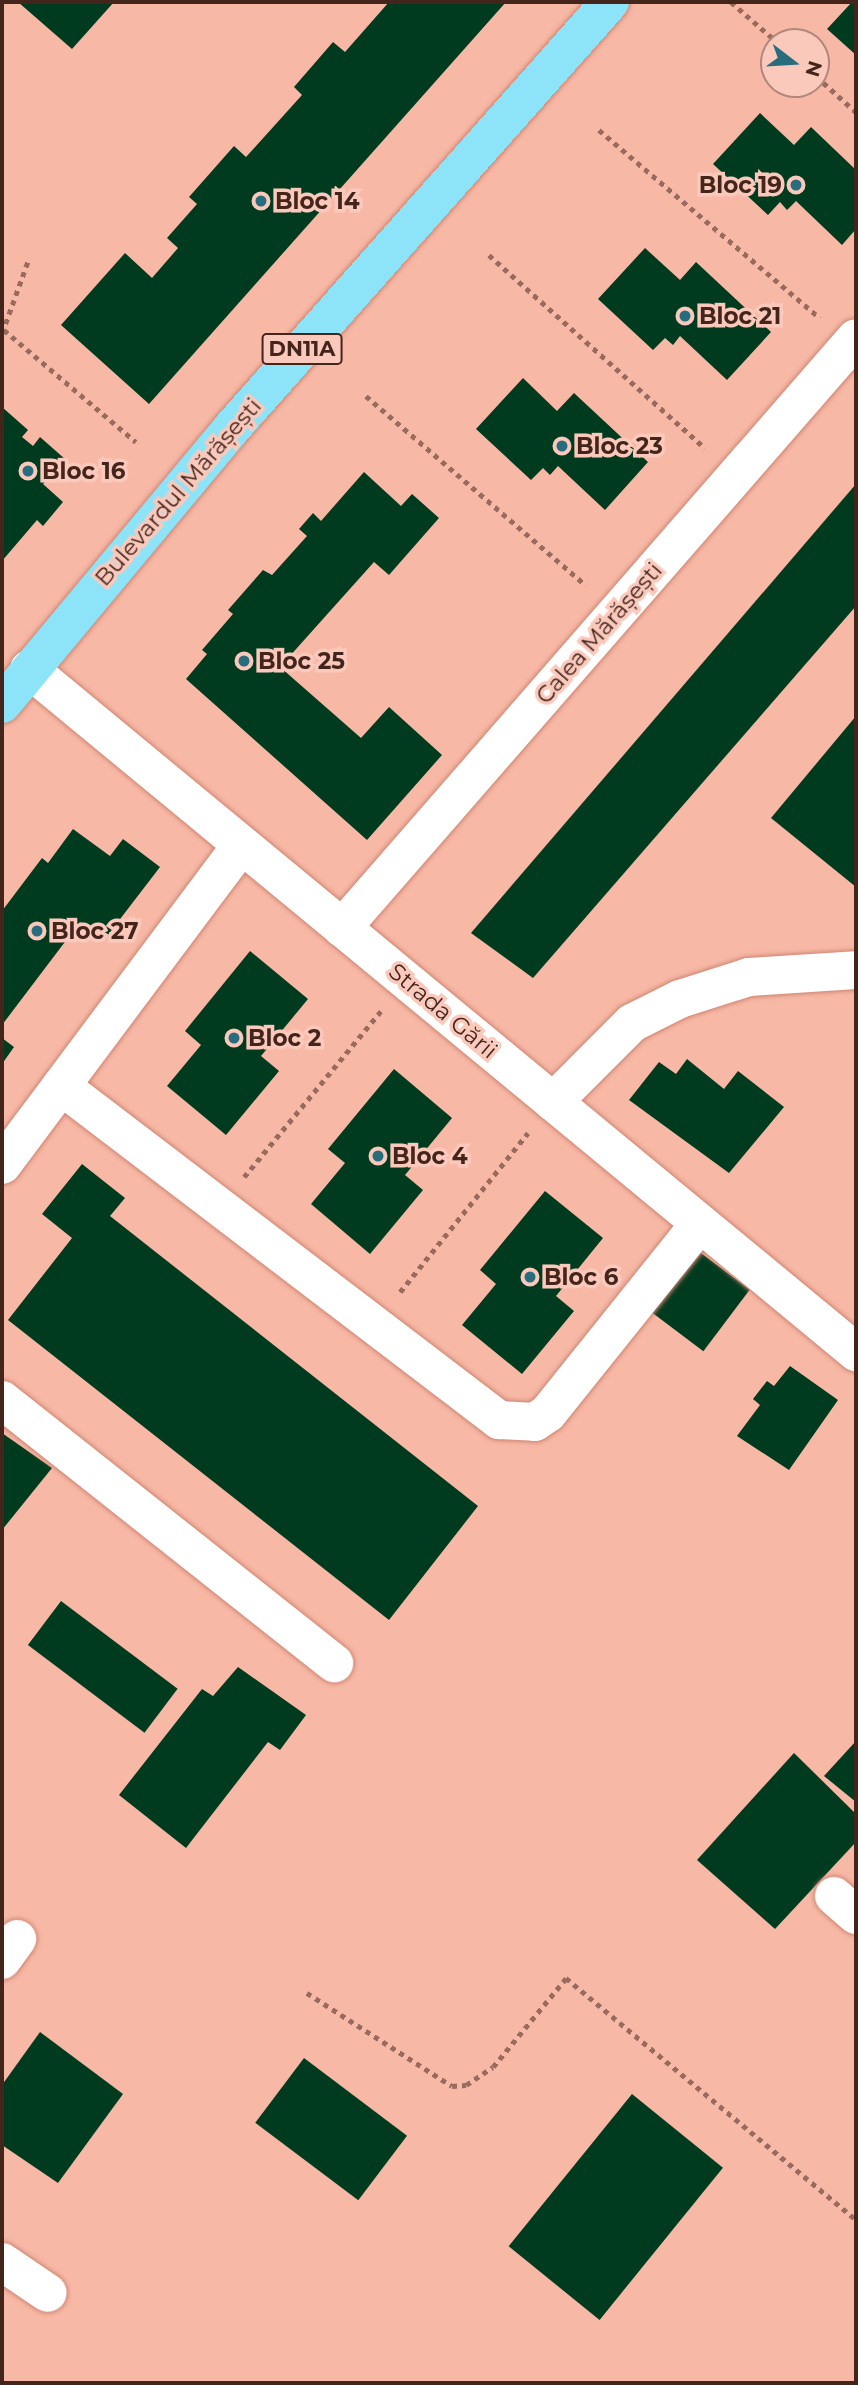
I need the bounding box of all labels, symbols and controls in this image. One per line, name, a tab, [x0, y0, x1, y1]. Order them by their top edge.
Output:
north arrow	[760, 28, 830, 98]
text: N	[800, 58, 827, 79]
place label: Bloc 19	[699, 171, 782, 199]
marker: Bloc 19	[788, 177, 804, 193]
place label: Bloc 14	[275, 187, 360, 215]
marker: Bloc 14	[253, 193, 269, 209]
place label: Bloc 21	[699, 302, 781, 330]
marker: Bloc 21	[677, 308, 693, 324]
road number: DN11A	[260, 332, 344, 366]
street label: Bulevardul Mărășești	[89, 393, 267, 591]
place label: Bloc 23	[576, 432, 663, 460]
marker: Bloc 23	[554, 438, 570, 454]
place label: Bloc 16	[42, 457, 125, 485]
marker: Bloc 16	[20, 463, 36, 479]
street label: Calea Mărășești	[530, 557, 668, 709]
place label: Bloc 25	[258, 647, 345, 675]
marker: Bloc 25	[236, 653, 252, 669]
place label: Bloc 27	[51, 917, 139, 945]
marker: Bloc 27	[29, 923, 45, 939]
street label: Strada Gării	[383, 958, 503, 1064]
place label: Bloc 2	[248, 1024, 321, 1052]
marker: Bloc 2	[226, 1030, 242, 1046]
place label: Bloc 4	[392, 1142, 468, 1170]
marker: Bloc 4	[370, 1148, 386, 1164]
place label: Bloc 6	[544, 1263, 618, 1291]
marker: Bloc 6	[522, 1269, 538, 1285]

